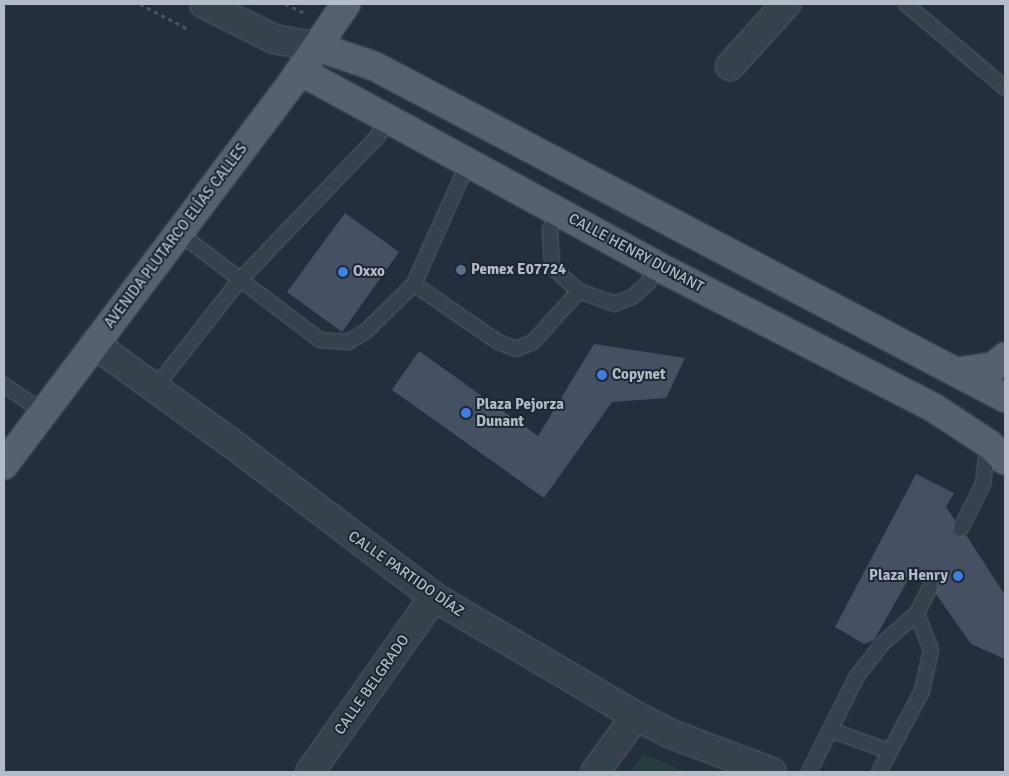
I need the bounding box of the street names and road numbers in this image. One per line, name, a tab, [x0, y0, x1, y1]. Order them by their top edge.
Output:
street label: AVENIDA PLUTARCO ELÍAS CALLES	[101, 140, 251, 332]
street label: CALLE HENRY DUNANT	[565, 210, 707, 296]
street label: CALLE PARTIDO DÍAZ	[345, 527, 467, 621]
street label: CALLE BELGRADO	[331, 632, 413, 738]

